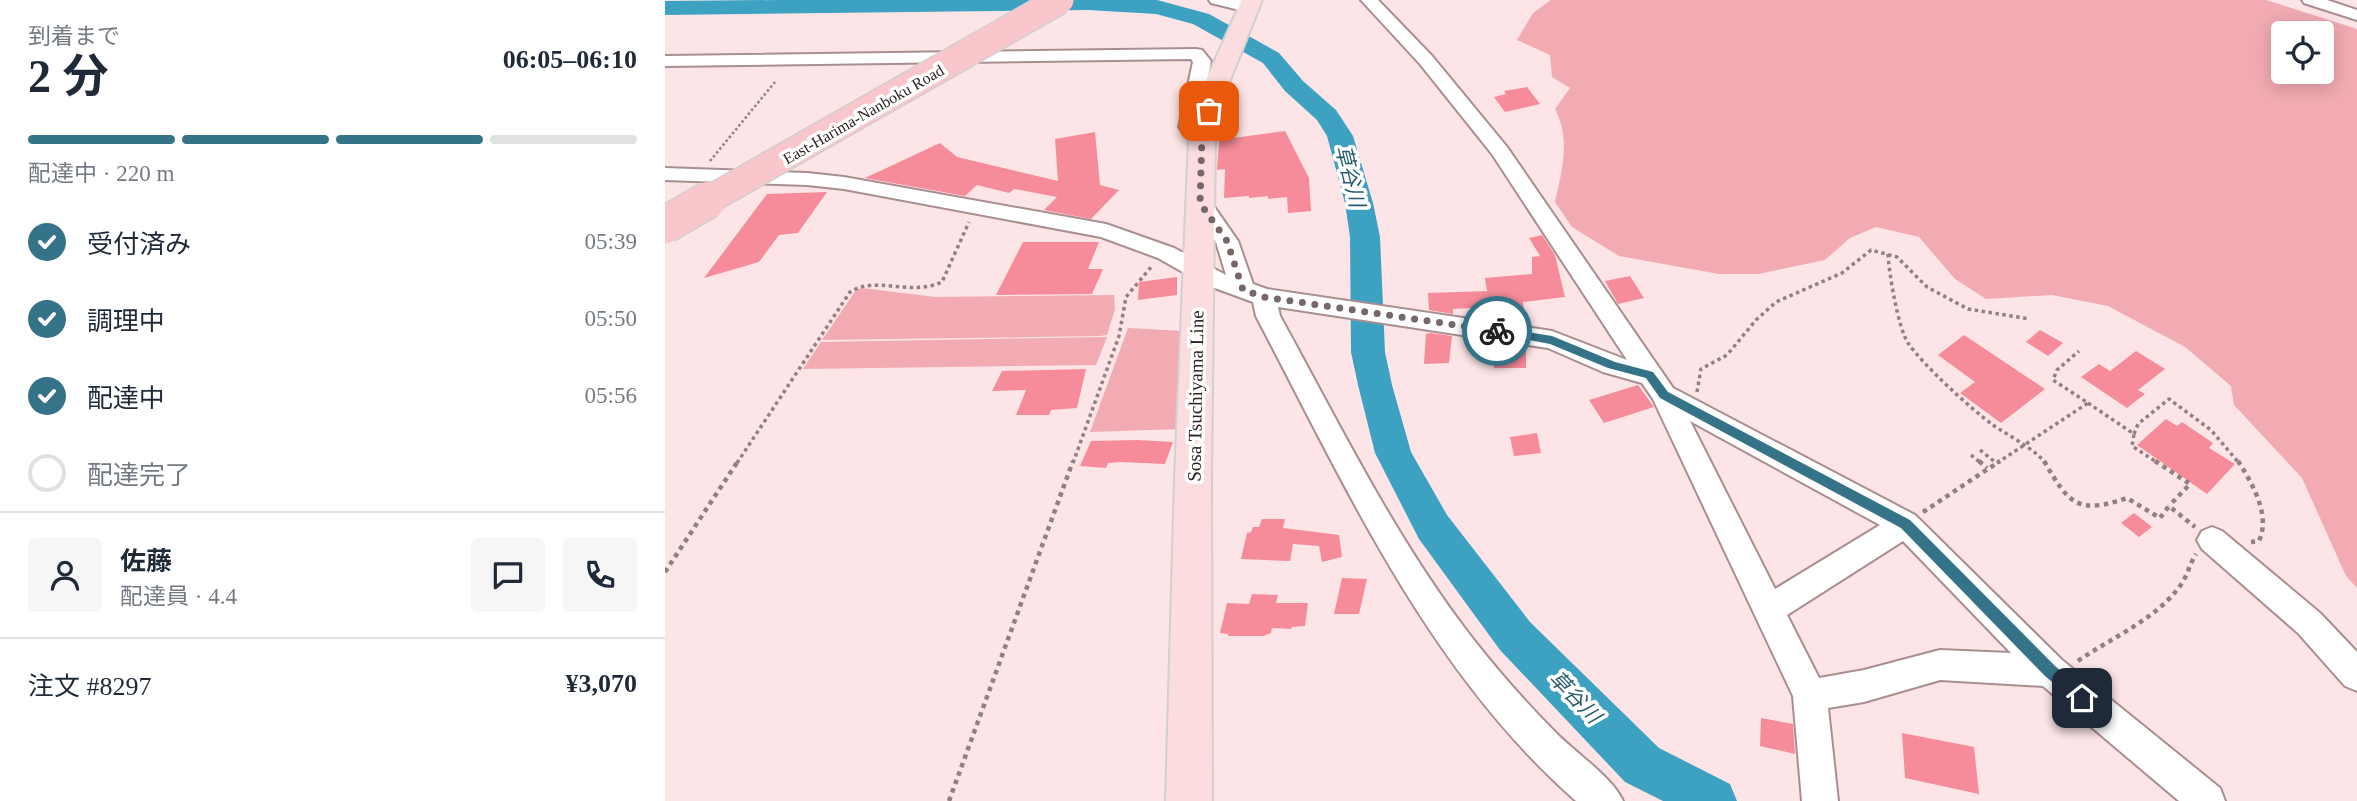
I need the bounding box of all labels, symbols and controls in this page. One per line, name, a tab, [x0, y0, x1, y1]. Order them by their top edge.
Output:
map controls	[2271, 21, 2334, 84]
button: locate	[2271, 21, 2334, 84]
text: 到着まで	[28, 24, 120, 49]
text: 06:05–06:10	[503, 45, 637, 74]
text: 2 分	[28, 51, 109, 102]
street label: East-Harima-Nanboku Road	[780, 61, 947, 167]
pin	[1179, 81, 1239, 141]
icon: bag	[1190, 92, 1228, 130]
water label: 草谷川	[1331, 143, 1370, 211]
text: 配達中 · 220 m	[28, 161, 174, 186]
icon: check	[28, 223, 66, 261]
text: 05:39	[585, 229, 637, 254]
text: 受付済み	[87, 230, 191, 259]
courier	[1462, 296, 1532, 366]
icon: check	[28, 300, 66, 338]
text: 05:50	[585, 306, 637, 331]
text: 調理中	[87, 307, 165, 336]
street label: Sosa Tsuchiyama Line	[1184, 310, 1207, 482]
icon: bike	[1478, 312, 1516, 350]
icon: check	[28, 377, 66, 415]
text: 05:56	[585, 383, 637, 408]
text: 配達中	[87, 384, 165, 413]
text: 配達完了	[87, 461, 191, 490]
button: person	[28, 538, 102, 612]
button: chat	[471, 538, 545, 612]
button: phone	[563, 538, 637, 612]
text: 佐藤	[120, 547, 172, 576]
text: 配達員 · 4.4	[120, 584, 237, 609]
water label: 草谷川	[1544, 666, 1607, 729]
pin	[2052, 668, 2112, 728]
text: ¥3,070	[566, 669, 637, 698]
text: 注文 #8297	[28, 672, 152, 701]
icon: home	[2063, 679, 2101, 717]

